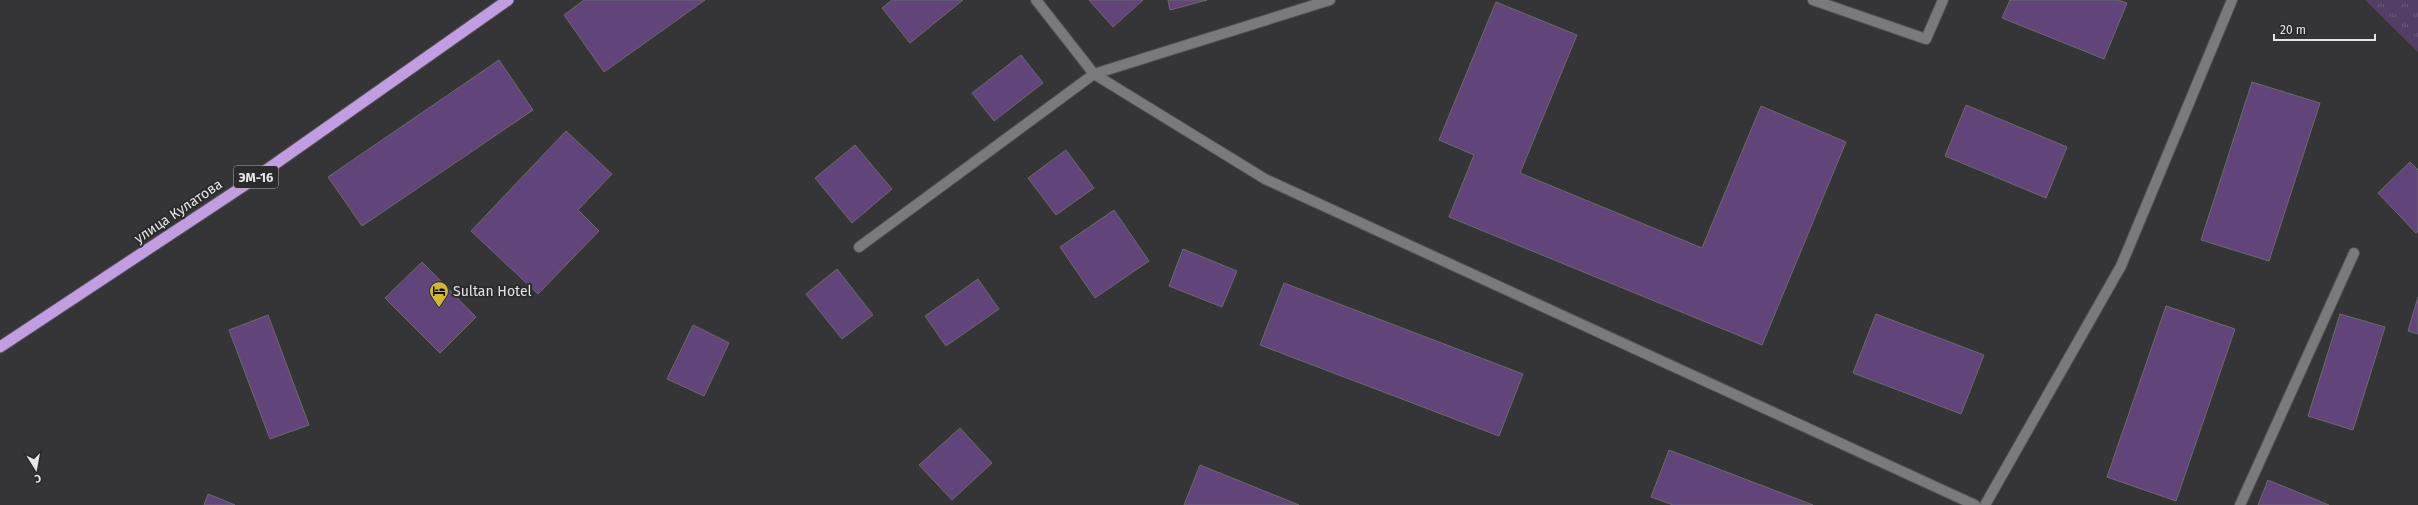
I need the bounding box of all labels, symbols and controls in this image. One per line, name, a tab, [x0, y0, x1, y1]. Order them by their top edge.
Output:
scale bar	[2274, 16, 2375, 42]
text: 20 m	[2280, 23, 2306, 37]
road number: ЭМ-16	[234, 166, 278, 188]
street label: улица Кулатова	[131, 176, 226, 247]
hotel icon: Sultan Hotel	[428, 280, 450, 308]
place label: Sultan Hotel	[453, 283, 532, 300]
north arrow	[16, 449, 56, 489]
text: С	[33, 471, 42, 485]

